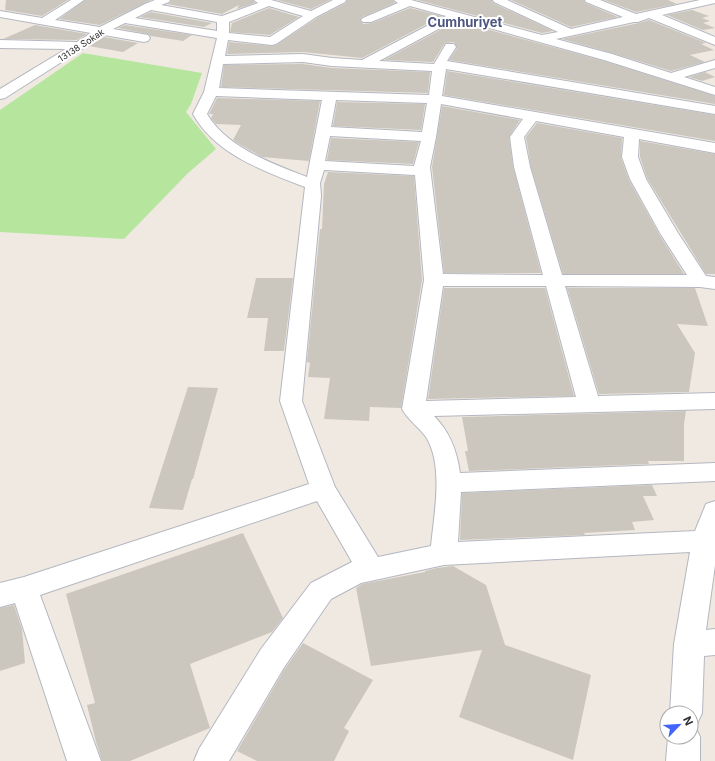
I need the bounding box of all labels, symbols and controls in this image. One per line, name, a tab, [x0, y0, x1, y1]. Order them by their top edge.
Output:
district label: Cumhuriyet	[428, 14, 503, 30]
street label: 13138 Sokak	[56, 26, 106, 64]
north arrow	[659, 705, 699, 745]
text: N	[680, 714, 696, 728]

